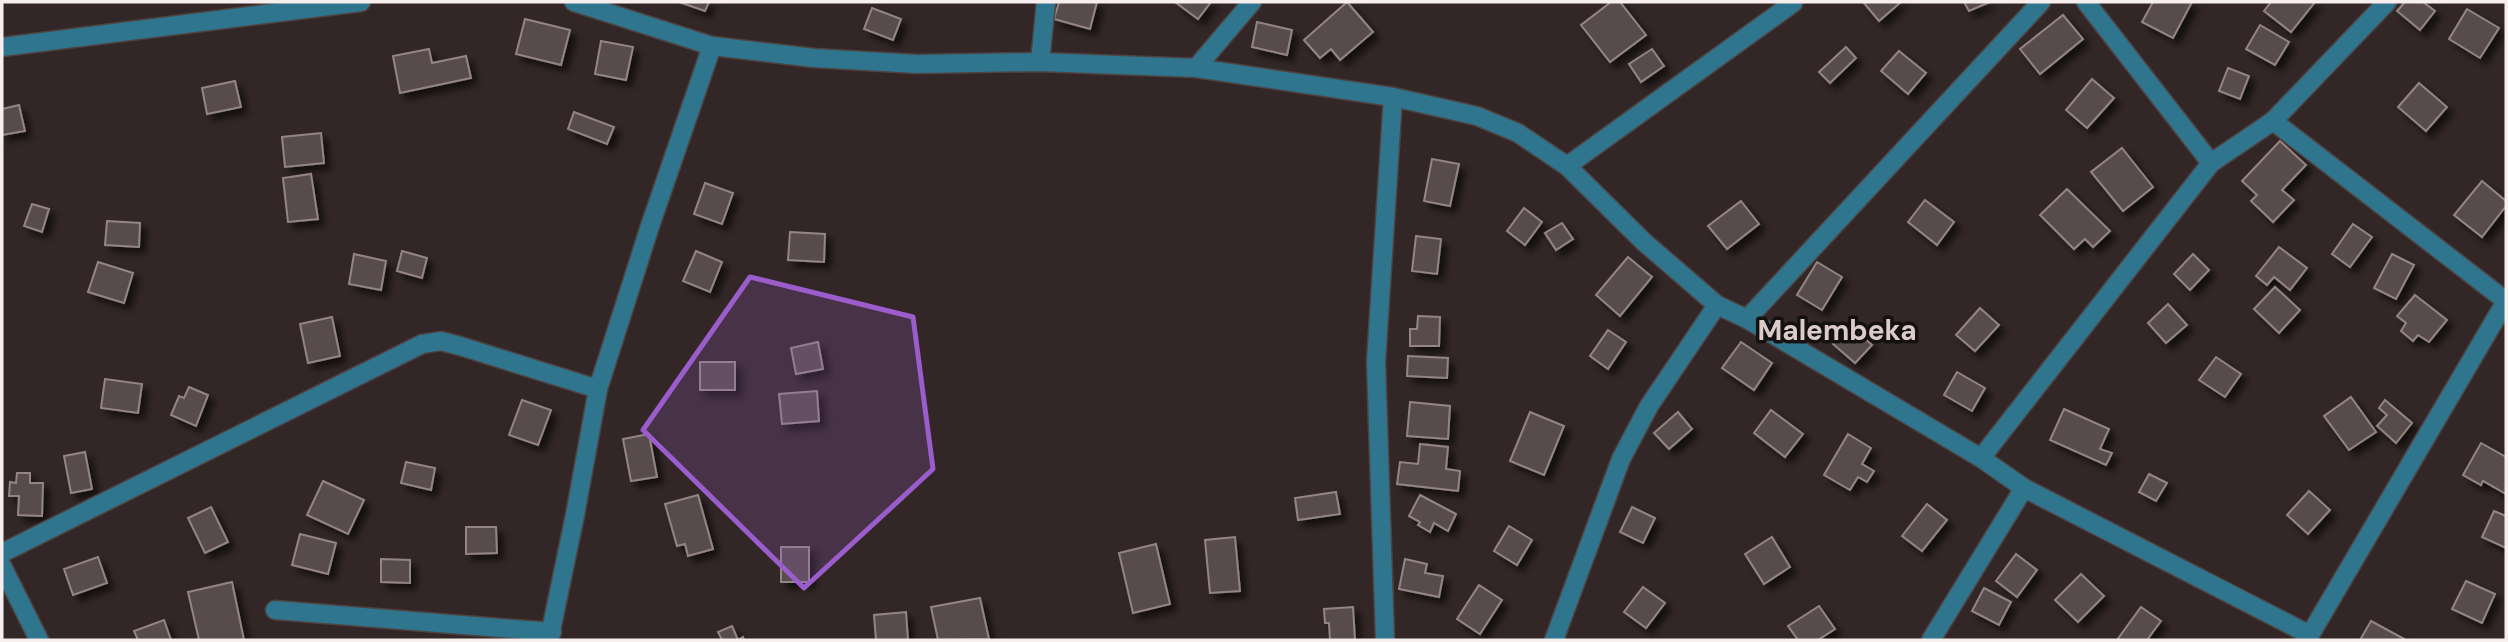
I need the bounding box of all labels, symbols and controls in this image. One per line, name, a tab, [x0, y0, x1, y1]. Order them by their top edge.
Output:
district label: Malembeka	[1757, 312, 1917, 349]

